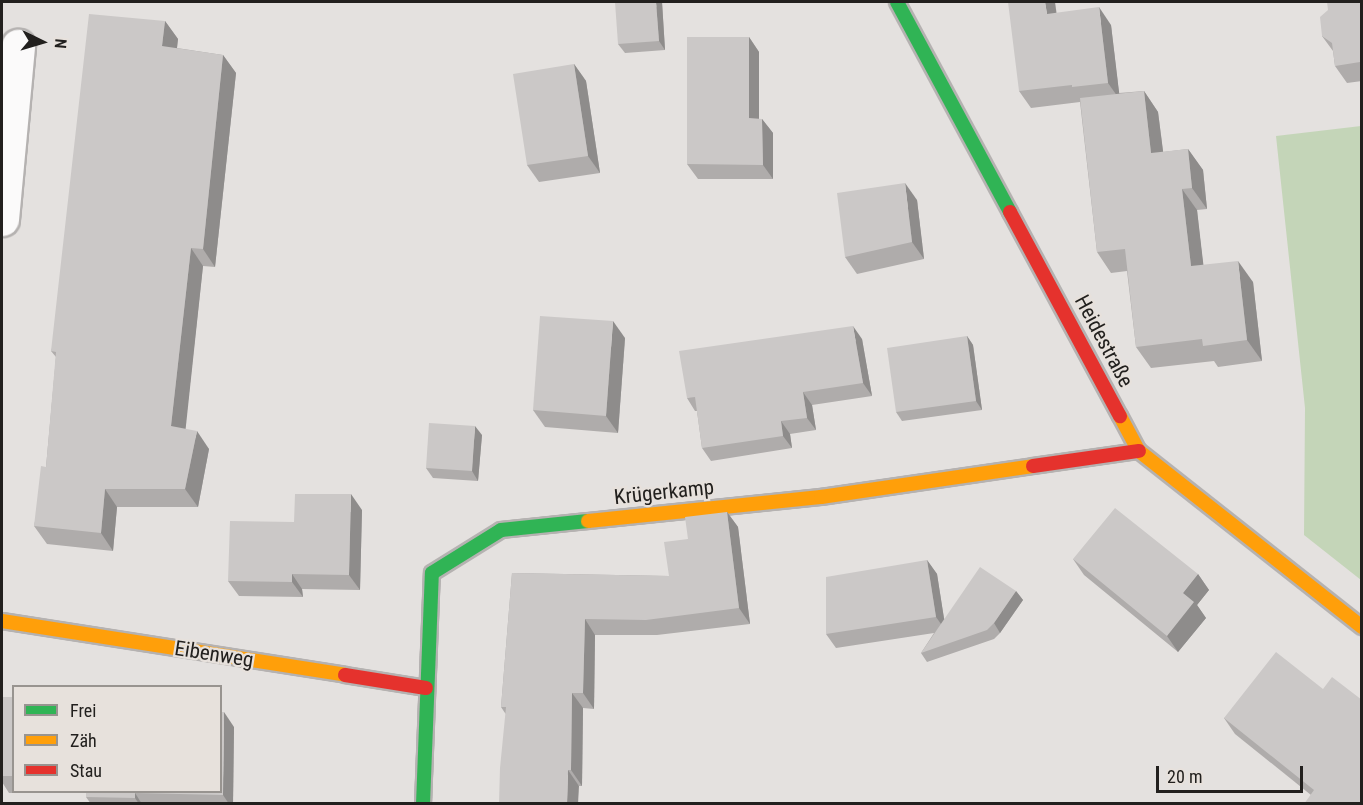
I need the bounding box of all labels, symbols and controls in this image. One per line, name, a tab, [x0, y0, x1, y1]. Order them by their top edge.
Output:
north arrow	[12, 12, 72, 72]
text: N	[51, 38, 70, 49]
street label: Heidestraße	[1069, 291, 1139, 391]
street label: Krügerkamp	[613, 474, 715, 510]
street label: Eibenweg	[173, 635, 255, 673]
legend	[12, 685, 222, 793]
text: Frei	[70, 700, 96, 721]
text: Zäh	[70, 730, 97, 751]
scale bar	[1159, 754, 1306, 792]
text: Stau	[70, 760, 102, 781]
text: 20 m	[1167, 766, 1202, 787]

